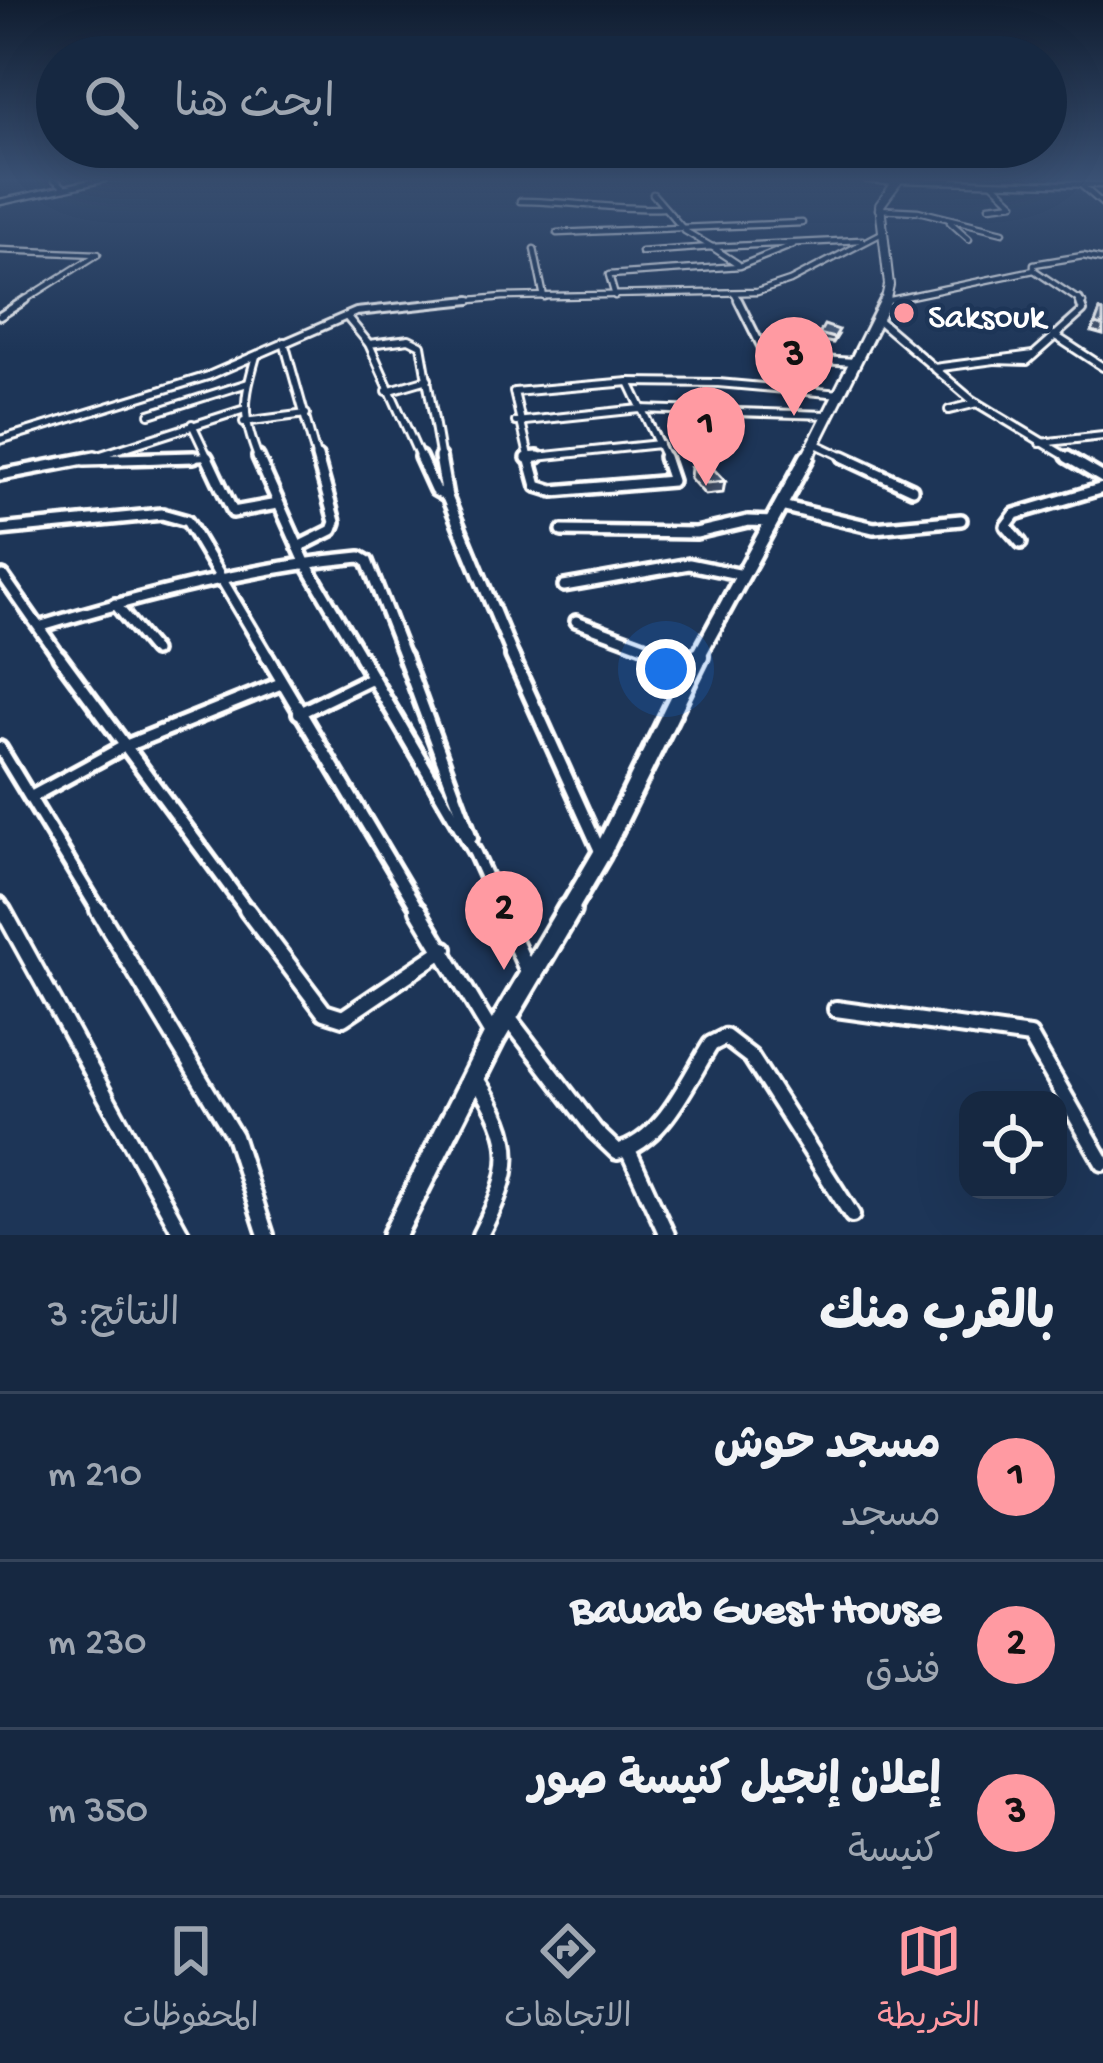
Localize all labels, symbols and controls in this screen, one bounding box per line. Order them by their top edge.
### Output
search box [36,36,1067,168]
icon: search [78,69,144,135]
text: ابحث هنا [174,80,335,133]
place label: Saksouk [928,298,1049,341]
marker: Saksouk [891,300,917,326]
pin: 3 [755,317,833,416]
pin: 1 [667,387,745,486]
your location [636,639,696,699]
pin: 2 [465,871,543,970]
map controls [959,1091,1067,1199]
button: locate [959,1091,1067,1199]
text: بالقرب منك [819,1288,1055,1348]
text: النتائج: 3 [48,1294,180,1340]
text: مسجد حوش [714,1422,941,1475]
text: 210 m [48,1454,142,1500]
text: 1 [1008,1454,1024,1500]
text: مسجد [841,1495,941,1541]
text: Bawab Guest House [570,1586,941,1639]
text: 230 m [48,1622,146,1668]
text: 2 [1006,1622,1026,1668]
text: فندق [865,1652,941,1698]
text: إعلان إنجيل كنيسة صور [529,1758,941,1811]
text: 350 m [48,1790,148,1836]
text: 3 [1006,1790,1026,1836]
text: كنيسة [848,1831,941,1877]
tab: المحفوظات [123,1918,259,2044]
tab: الاتجاهات [504,1918,632,2044]
tab: الخريطة [877,1918,980,2044]

